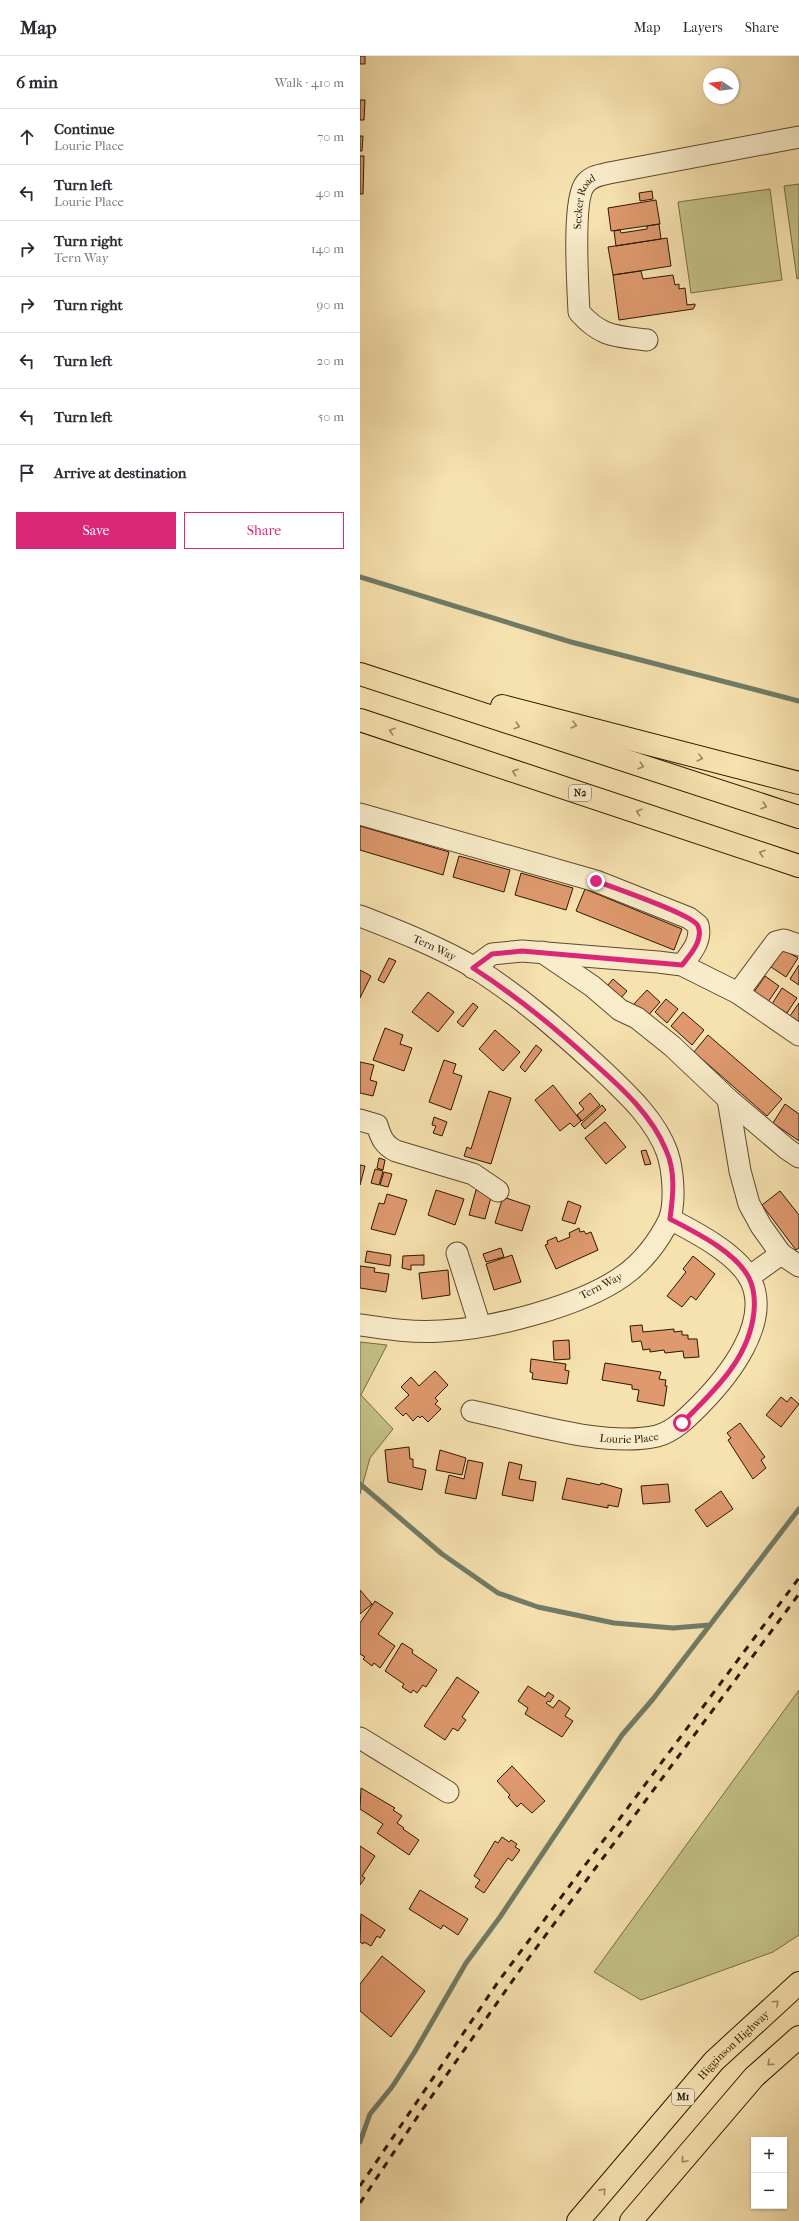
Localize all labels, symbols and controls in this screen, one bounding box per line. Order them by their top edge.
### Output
text: Map [20,17,56,39]
text: Map [634,19,661,36]
text: Layers [683,19,723,36]
text: Share [745,19,779,36]
north arrow [703,68,739,104]
text: 6 min [16,72,58,92]
text: Walk · 410 m [275,75,344,90]
text: Continue [54,120,114,138]
icon: ahead [16,126,38,148]
text: 70 m [317,129,344,144]
text: Lourie Place [54,138,124,153]
street label: Secker Road [570,171,598,230]
text: Turn left [54,176,112,194]
icon: left [16,182,38,204]
text: 40 m [316,185,344,200]
text: Lourie Place [54,194,124,209]
text: Turn right [54,232,123,250]
icon: right [16,238,38,260]
text: 140 m [311,241,344,256]
text: Tern Way [54,250,109,265]
icon: right [16,294,38,316]
text: Turn right [54,296,123,314]
text: 90 m [316,297,344,312]
icon: left [16,350,38,372]
text: Turn left [54,352,112,370]
text: 20 m [317,353,344,368]
icon: left [16,406,38,428]
text: Turn left [54,408,112,426]
text: 50 m [318,409,344,424]
icon: arrive [16,462,38,484]
text: Arrive at destination [54,464,186,482]
button: Save [16,512,176,549]
button: Share [184,512,344,549]
one-way arrow [570,720,577,729]
one-way arrow [513,721,520,729]
one-way arrow [388,727,395,736]
one-way arrow [696,753,703,761]
one-way arrow [637,761,644,770]
one-way arrow [512,768,519,776]
road number: N2 [569,785,591,801]
one-way arrow [761,801,768,810]
one-way arrow [635,809,642,817]
one-way arrow [759,850,766,858]
route end [587,872,605,890]
street label: Tern Way [411,932,460,964]
street label: Tern Way [577,1269,626,1302]
route start [673,1414,691,1432]
street label: Lourie Place [599,1429,660,1446]
one-way arrow [771,2000,779,2008]
street label: Higginson Highway [695,2007,772,2082]
one-way arrow [767,2058,775,2065]
road number: M1 [672,2089,694,2105]
map controls [751,2137,787,2209]
button: + [751,2137,787,2173]
one-way arrow [681,2155,688,2162]
button: − [751,2173,787,2209]
one-way arrow [599,2189,606,2196]

